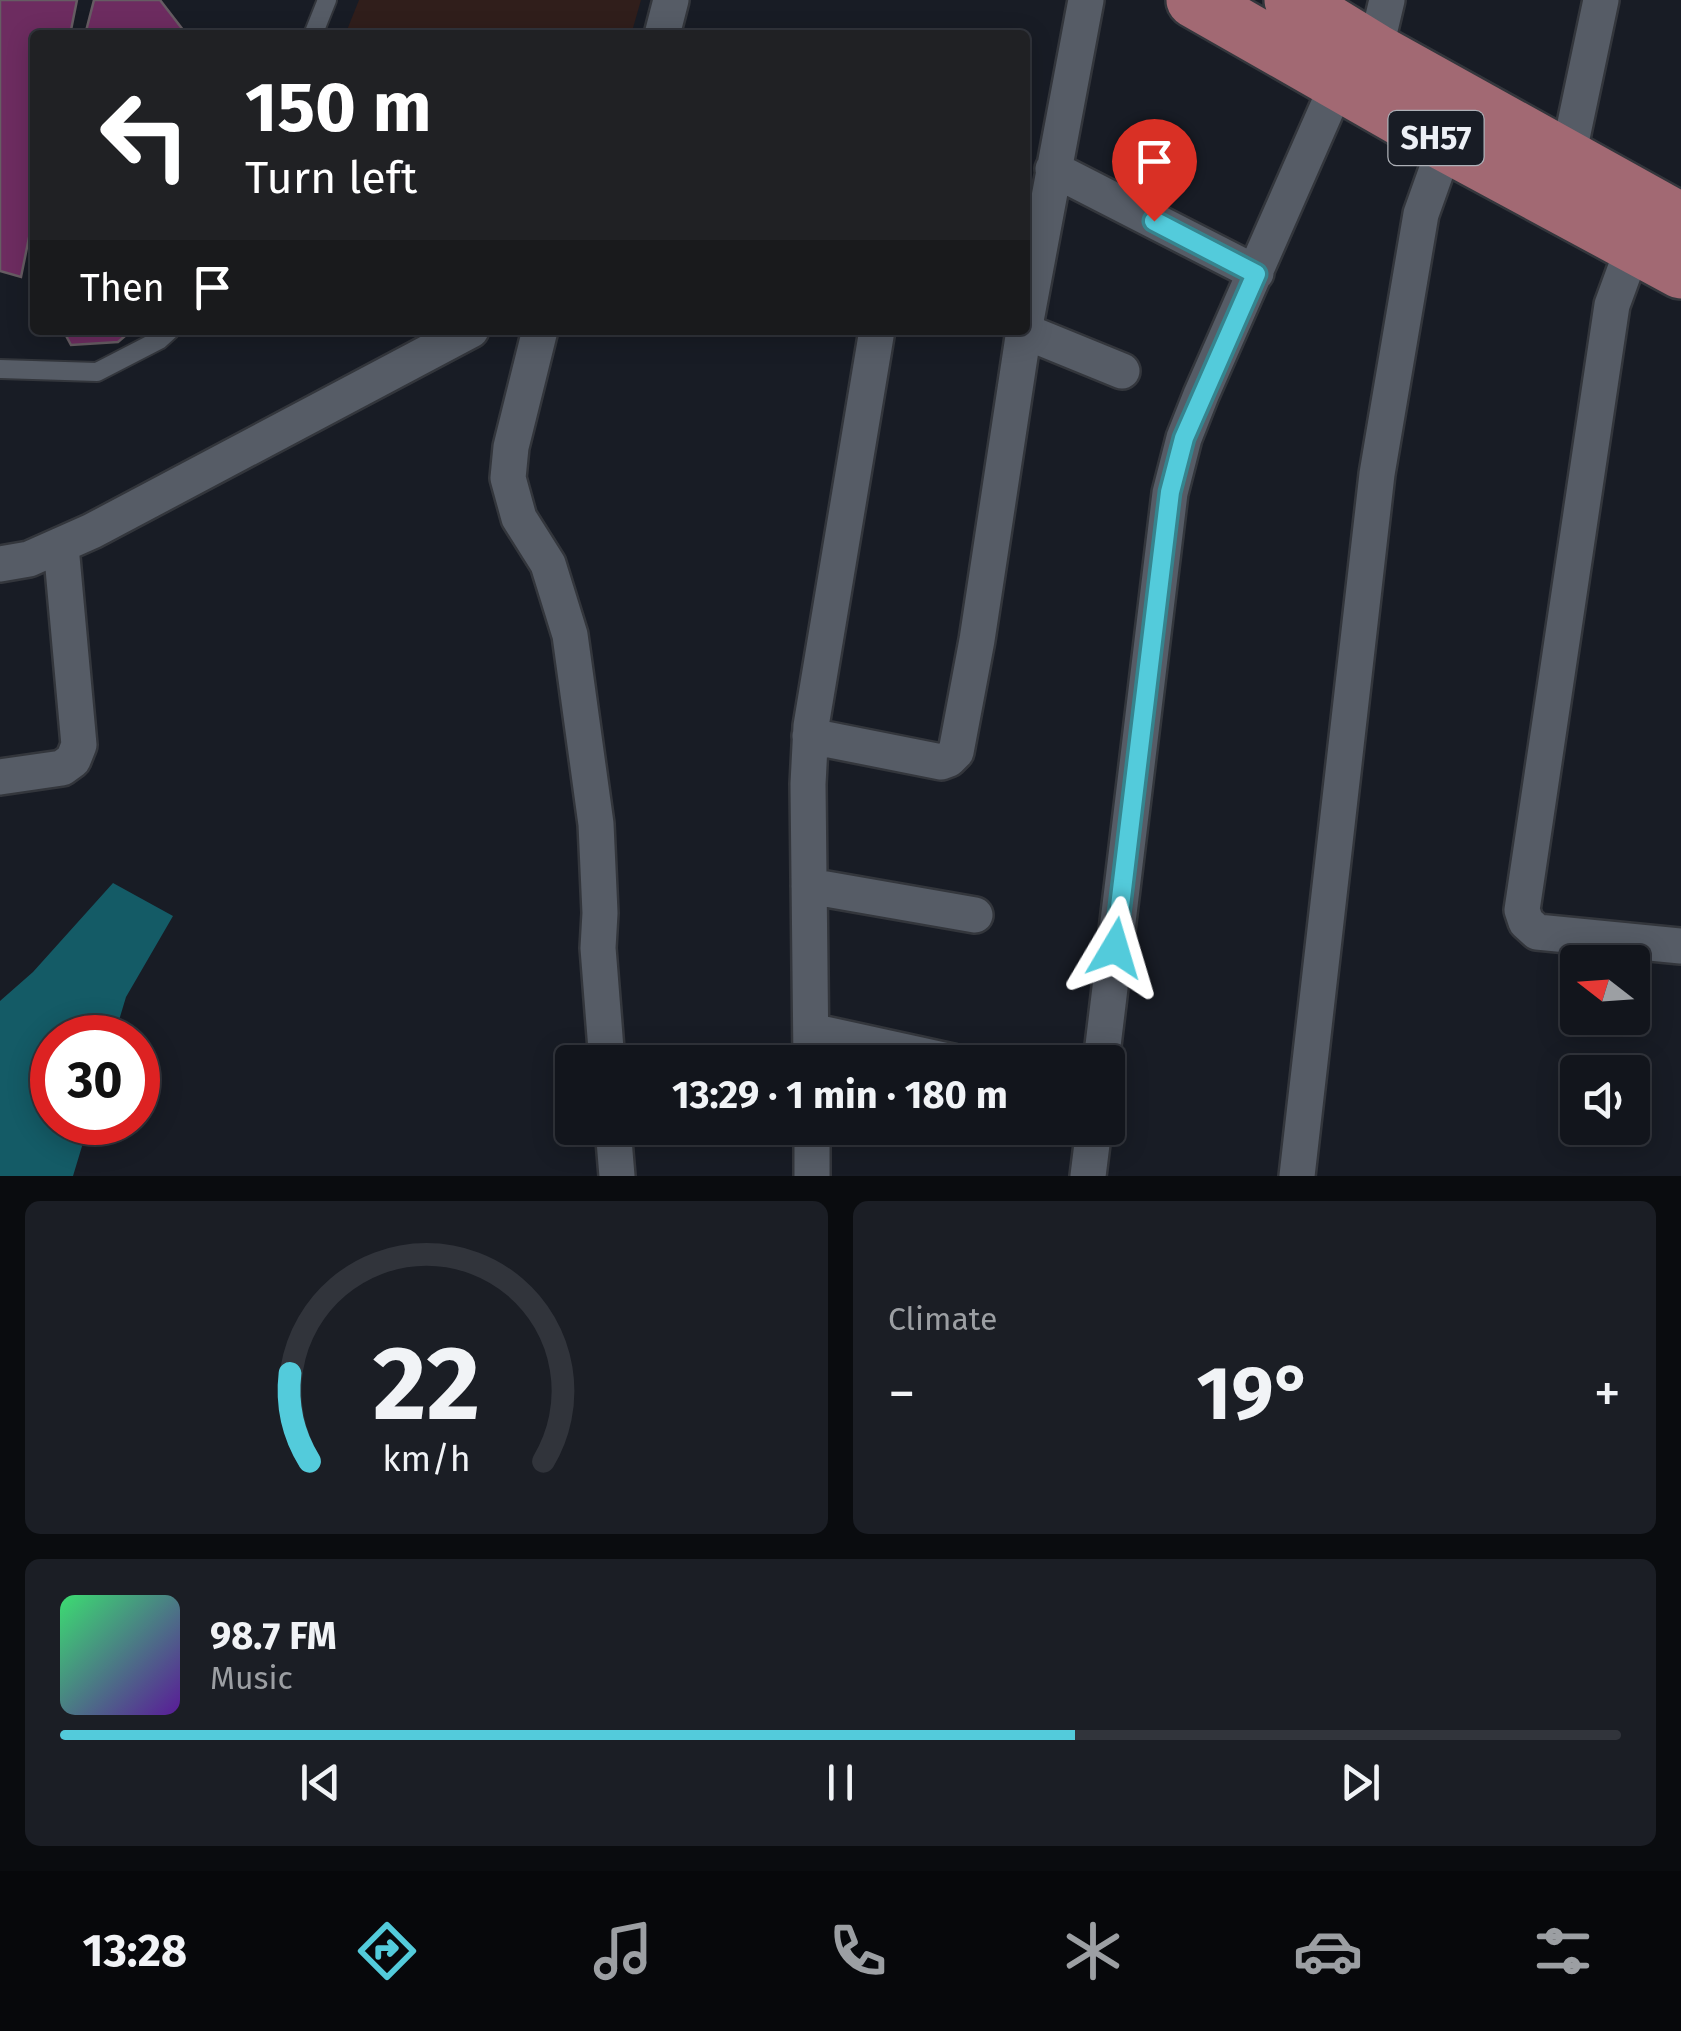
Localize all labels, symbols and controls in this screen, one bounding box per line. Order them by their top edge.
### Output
text: 150 m [245,66,432,150]
icon: left [80,70,210,200]
road number: SH57 [1388,111,1484,165]
pin [1112,119,1197,222]
icon: arrive [1127,134,1182,189]
text: Turn left [245,151,417,205]
icon: arrive [185,260,240,315]
text: Then [80,265,165,311]
position arrow [1063,896,1167,1000]
north arrow [1560,945,1650,1035]
map controls [1560,945,1650,1145]
speed limit sign: 30 [30,1015,160,1145]
button: sound [1560,1055,1650,1145]
text: 13:29 · 1 min · 180 m [672,1072,1008,1118]
text: Climate [888,1300,997,1338]
text: 22 [373,1322,480,1447]
text: 19° [1197,1349,1312,1439]
text: − [888,1361,916,1427]
text: + [1594,1361,1621,1427]
text: km/h [382,1438,471,1480]
text: 98.7 FM [210,1613,337,1659]
text: Music [210,1659,293,1697]
icon: previous [293,1755,348,1810]
icon: pause [813,1755,868,1810]
icon: next [1333,1755,1388,1810]
icon: directions [352,1916,422,1986]
icon: music [588,1916,658,1986]
icon: phone [823,1916,893,1986]
icon: climate [1058,1916,1128,1986]
icon: car [1293,1916,1363,1986]
icon: filters [1528,1916,1598,1986]
text: 13:28 [83,1924,187,1978]

